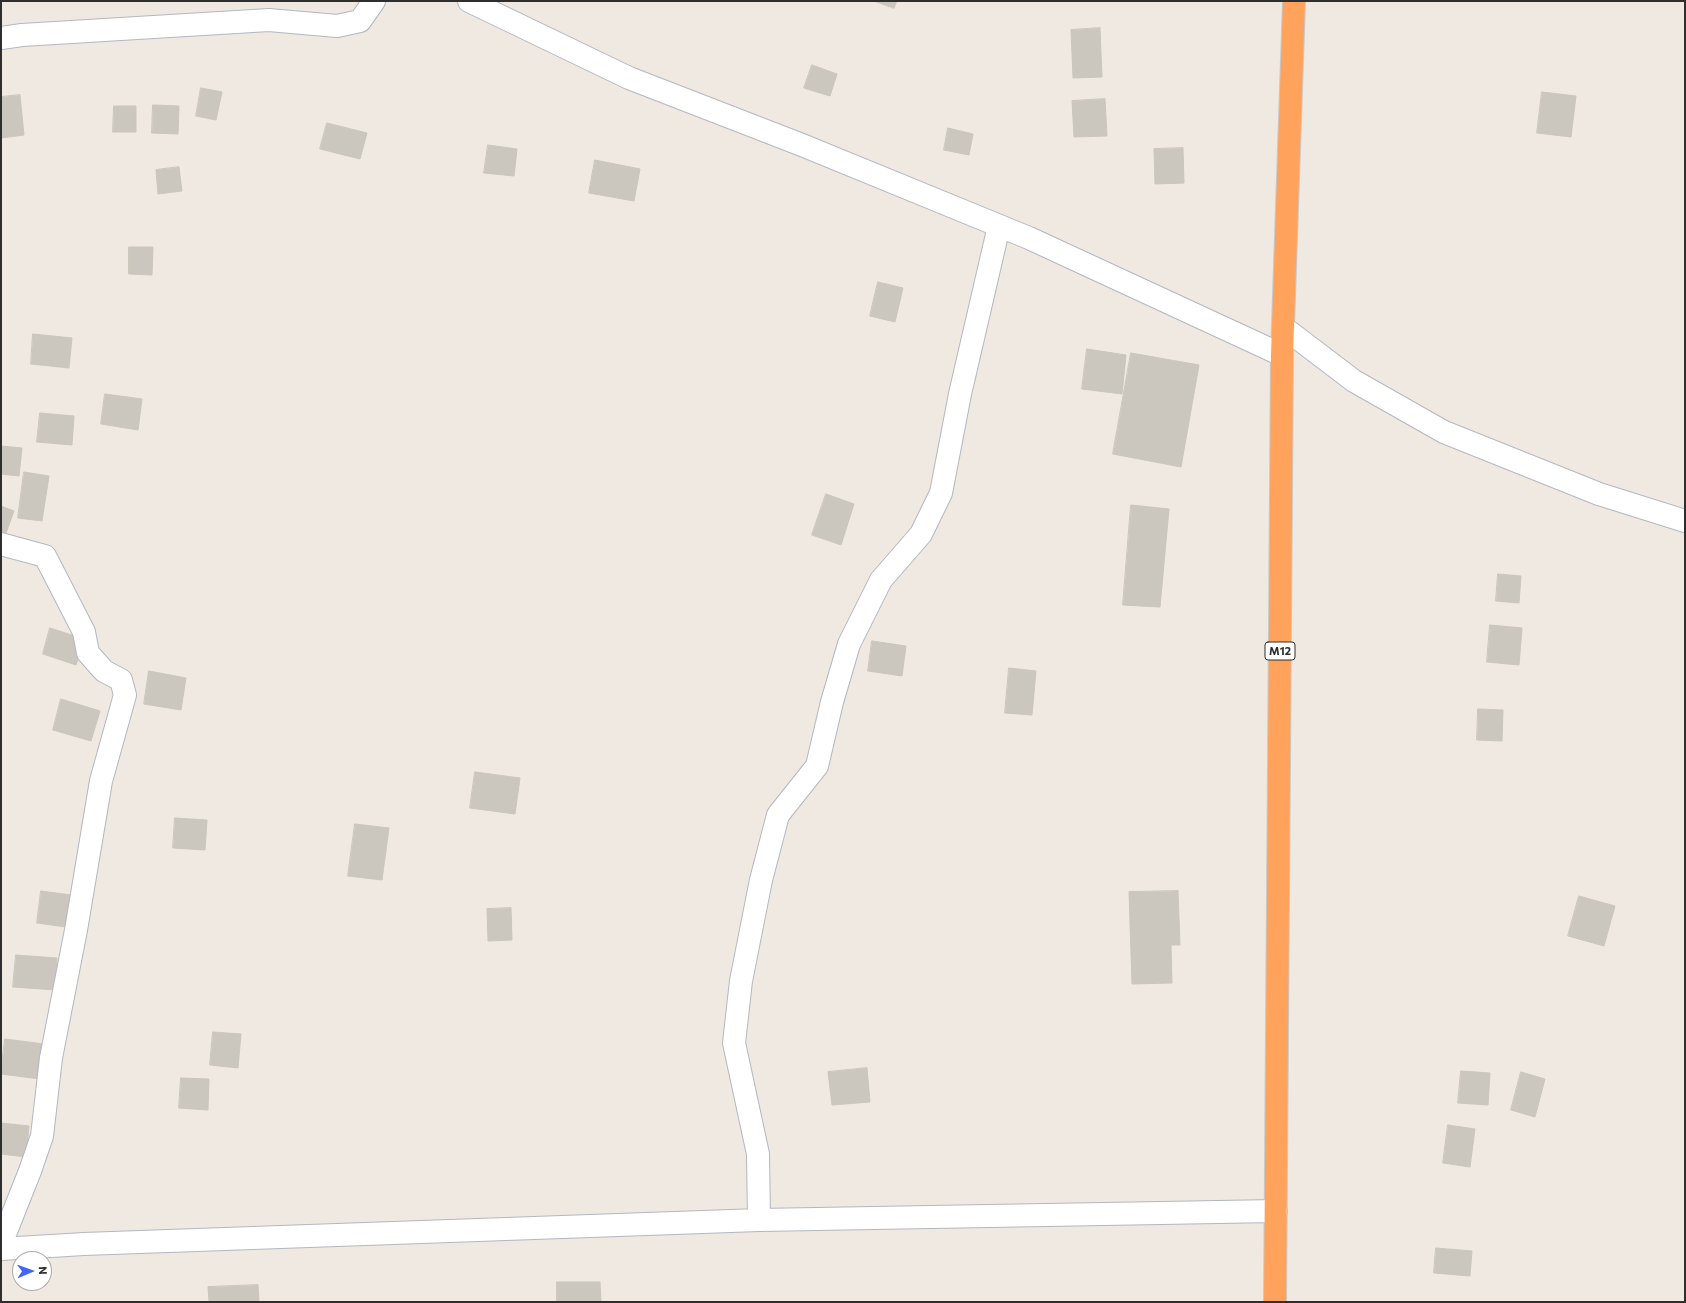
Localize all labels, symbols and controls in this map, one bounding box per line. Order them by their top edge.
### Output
road number: M12 [1265,642,1295,660]
north arrow [12,1251,52,1291]
text: N [37,1266,50,1275]

